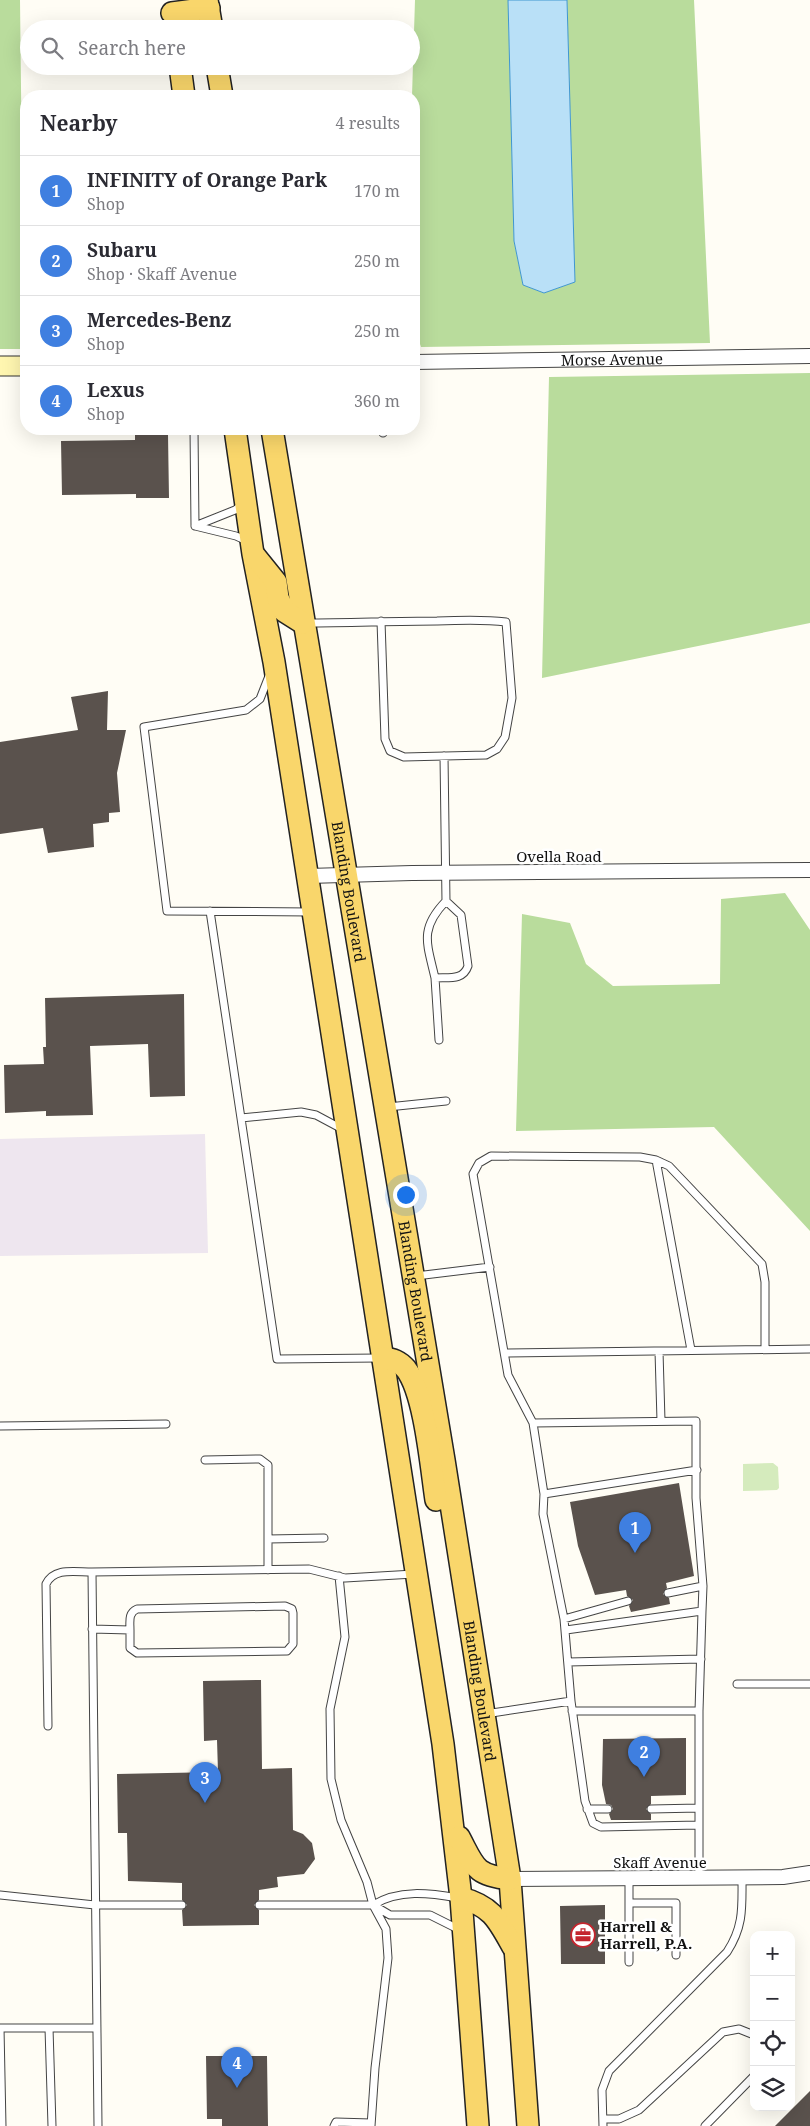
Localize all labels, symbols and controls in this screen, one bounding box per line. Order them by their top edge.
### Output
search box [20,20,420,75]
icon: search [38,34,66,62]
text: Search here [78,35,186,61]
text: Nearby [40,109,118,137]
text: 4 results [336,112,400,134]
text: INFINITY of Orange Park [87,167,327,193]
text: 1 [51,180,61,202]
text: 170 m [354,180,400,202]
text: Shop [87,193,125,215]
text: Subaru [87,237,157,263]
text: 2 [51,250,61,272]
text: 250 m [354,250,400,272]
text: Shop · Skaff Avenue [87,263,237,285]
text: Mercedes-Benz [87,307,231,333]
text: 3 [51,320,61,342]
text: 250 m [354,320,400,342]
text: Shop [87,333,125,355]
street label: Morse Avenue [561,348,663,370]
text: Lexus [87,377,144,403]
text: 4 [51,390,61,412]
text: 360 m [354,390,400,412]
text: Shop [87,403,125,425]
street label: Blanding Boulevard [328,820,371,964]
street label: Ovella Road [516,846,602,866]
your location [393,1182,419,1208]
street label: Blanding Boulevard [394,1219,437,1363]
pin: 1 [619,1512,651,1553]
street label: Blanding Boulevard [459,1619,501,1763]
pin: 2 [628,1736,660,1777]
pin: 3 [189,1762,221,1803]
street label: Skaff Avenue [613,1852,707,1872]
place label: Harrell & Harrell, P.A. [600,1916,692,1953]
office icon: Harrell & Harrell, P.A. [570,1922,596,1948]
map controls [750,1931,795,2111]
button: + [750,1931,795,1976]
button: − [750,1976,795,2021]
button: locate [750,2021,795,2066]
pin: 4 [221,2047,253,2088]
button: layers [750,2066,795,2111]

